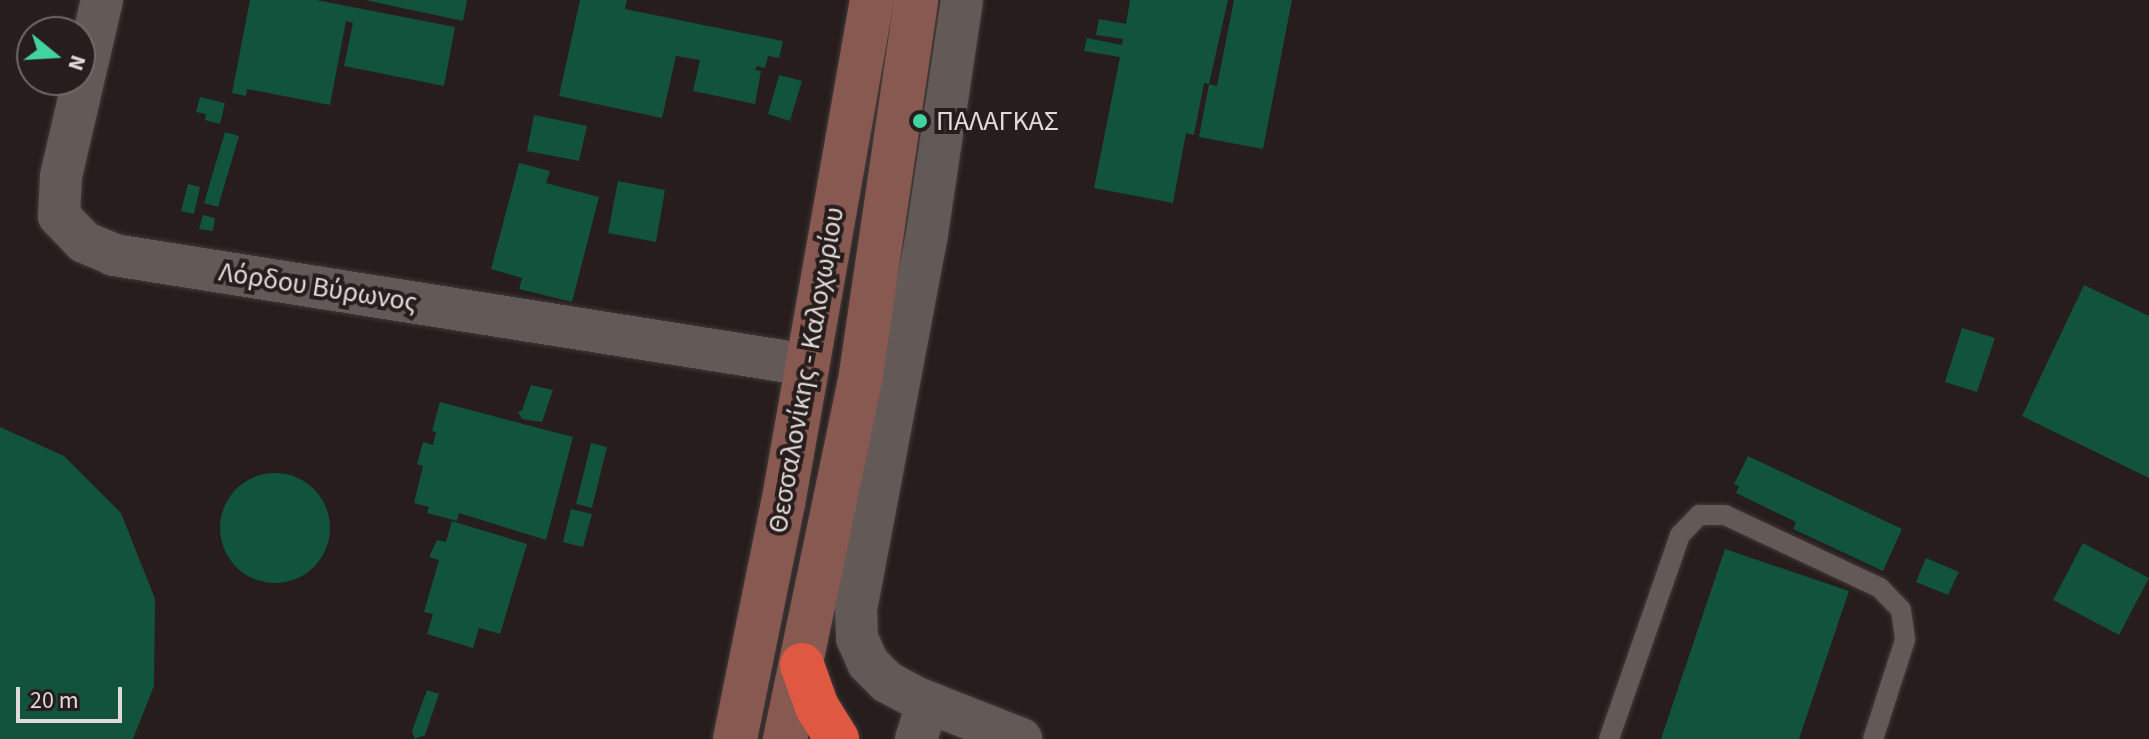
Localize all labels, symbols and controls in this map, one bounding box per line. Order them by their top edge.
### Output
north arrow [16,16,96,96]
text: N [59,51,94,75]
place label: ΠΑΛΑΓΚΑΣ [936,104,1059,138]
marker: ΠΑΛΑΓΚΑΣ [911,112,929,130]
street label: Θεσσαλονίκης - Καλοχωρίου [761,204,851,536]
street label: Λόρδου Βύρωνος [217,255,419,319]
scale bar [20,671,126,721]
text: 20 m [30,683,79,718]

